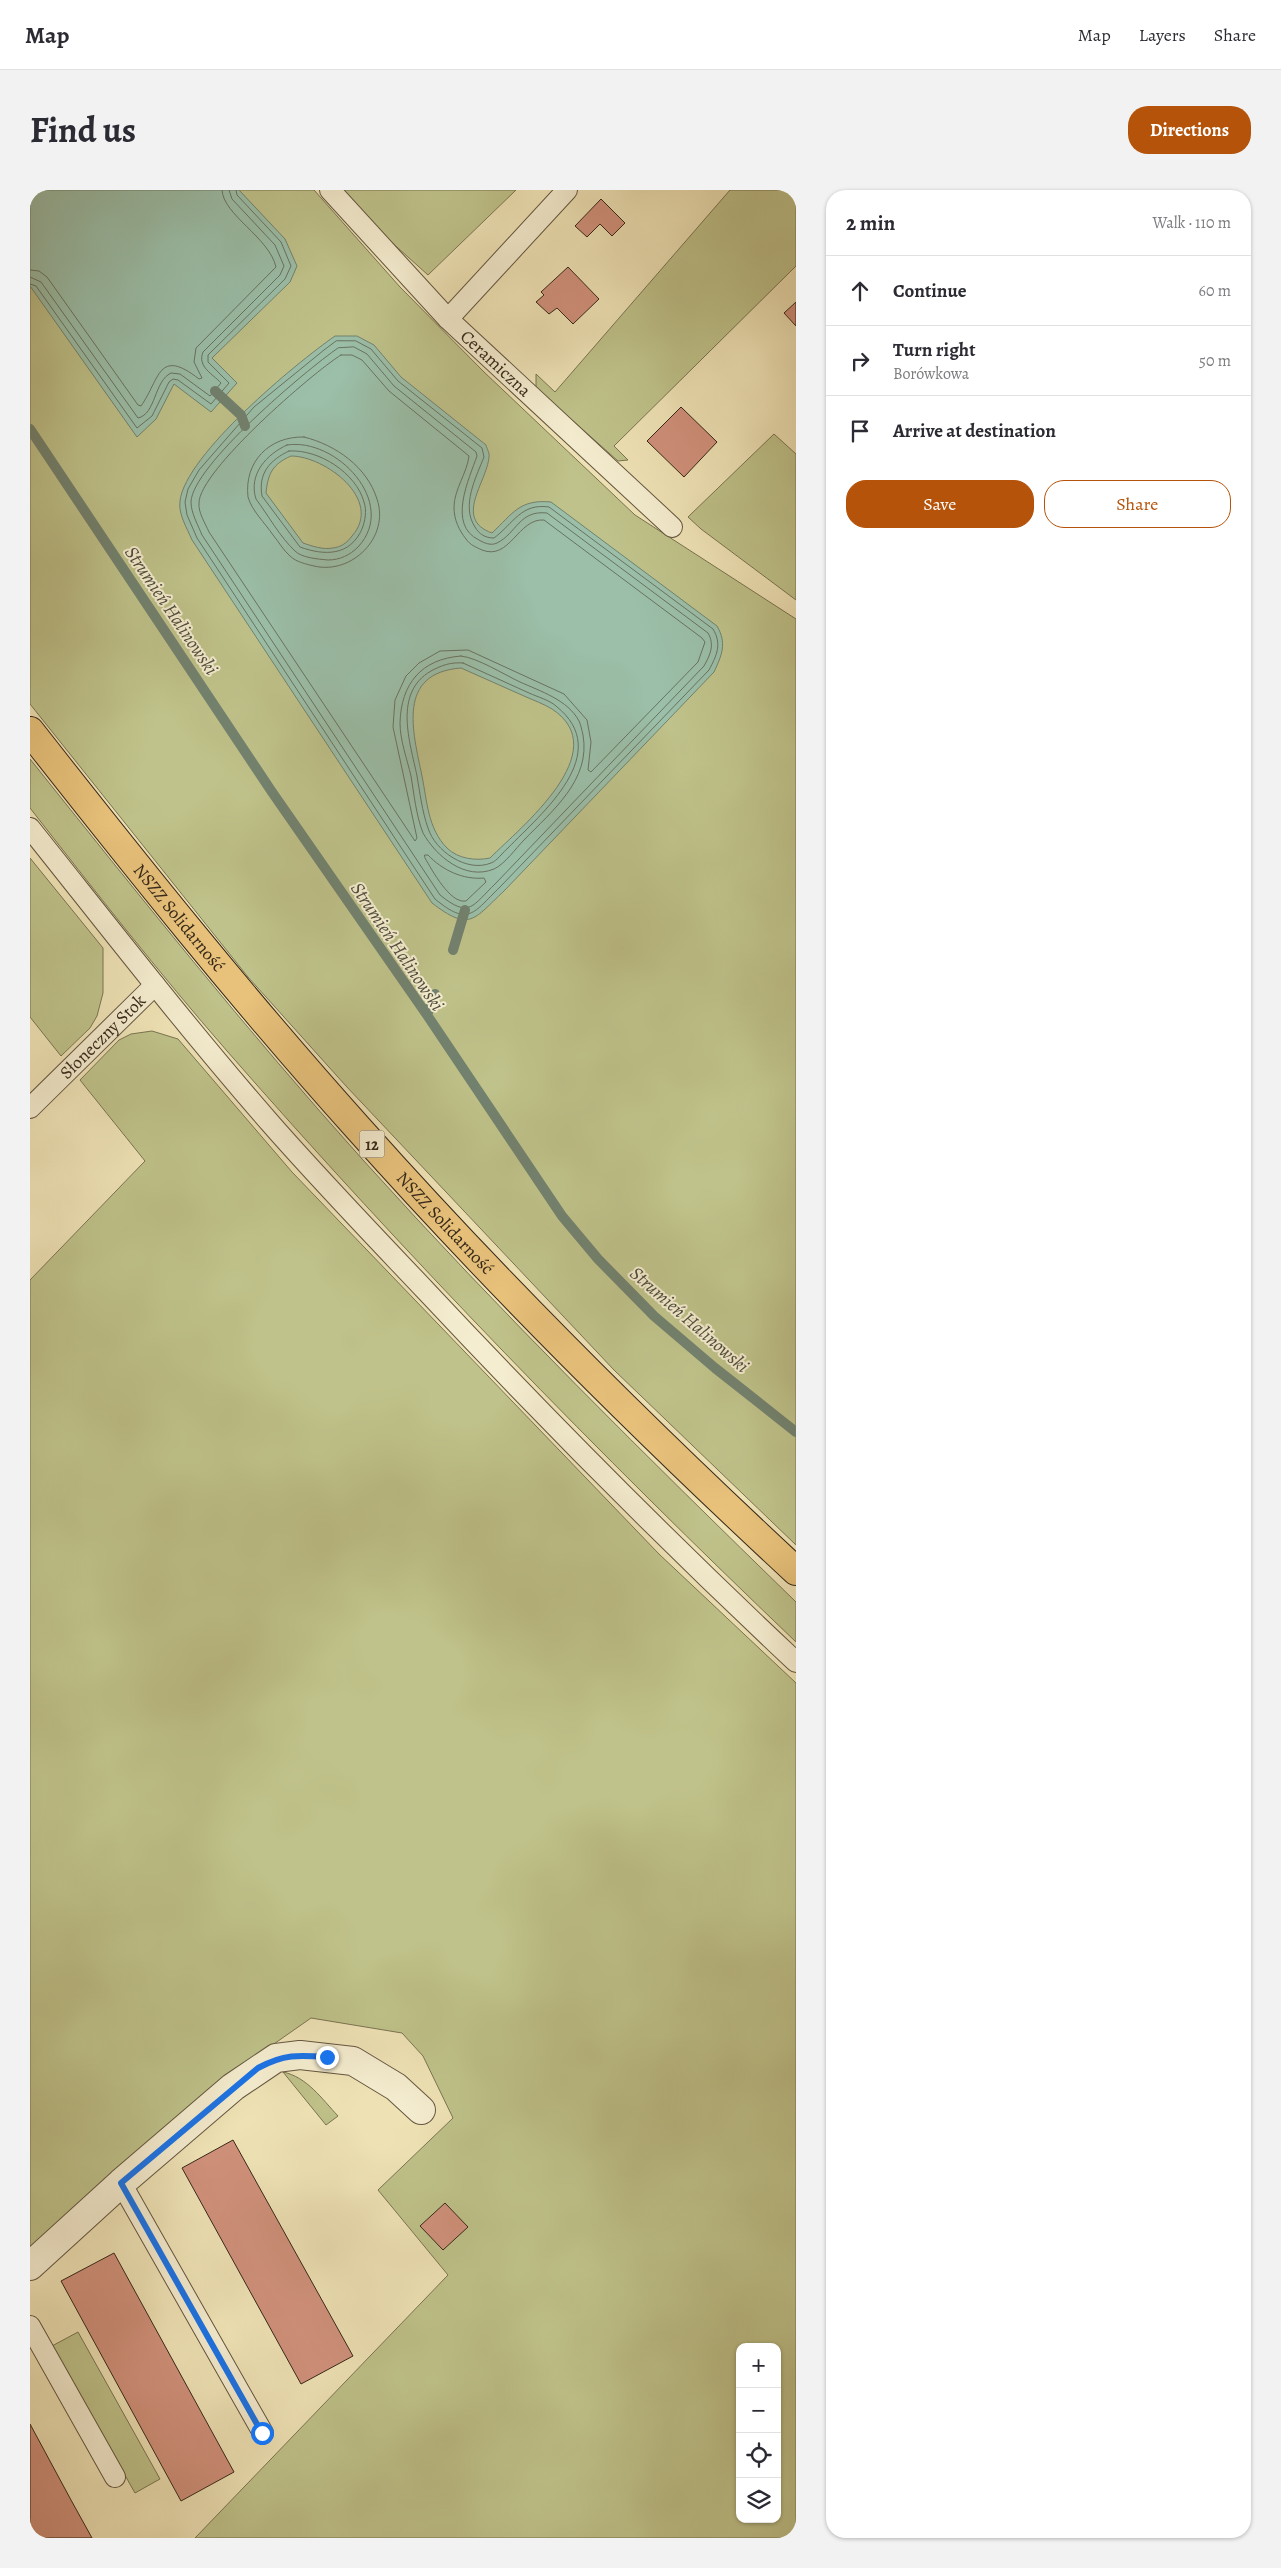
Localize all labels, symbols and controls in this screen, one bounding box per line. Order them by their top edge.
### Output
text: Map [25,19,69,51]
text: Map [1078,23,1111,47]
text: Layers [1139,23,1186,47]
text: Share [1214,23,1256,47]
text: Find us [30,106,136,154]
button: Directions [1128,106,1251,154]
text: 2 min [846,209,895,237]
text: Walk · 110 m [1153,212,1231,234]
icon: ahead [846,277,874,305]
text: Continue [893,278,967,304]
text: 60 m [1199,280,1231,302]
street label: Ceramiczna [455,324,537,403]
text: Turn right [893,337,975,363]
icon: right [846,347,874,375]
text: 50 m [1199,350,1231,372]
text: Borówkowa [893,363,969,385]
icon: arrive [846,417,874,445]
text: Arrive at destination [893,418,1056,444]
button: Save [846,480,1034,528]
button: Share [1044,480,1231,528]
water label: Strumień Halinowski [118,541,224,680]
street label: NSZZ Solidarność [128,859,230,977]
water label: Strumień Halinowski [344,877,450,1016]
street label: Słoneczny Stok [54,989,151,1084]
road number: 12 [360,1131,384,1158]
street label: NSZZ Solidarność [391,1166,499,1280]
water label: Strumień Halinowski [624,1261,755,1379]
route end [316,2046,339,2069]
map controls [736,2343,781,2523]
button: + [736,2343,781,2388]
button: − [736,2388,781,2433]
route start [251,2422,274,2445]
button: locate [736,2433,781,2478]
button: layers [736,2478,781,2523]

